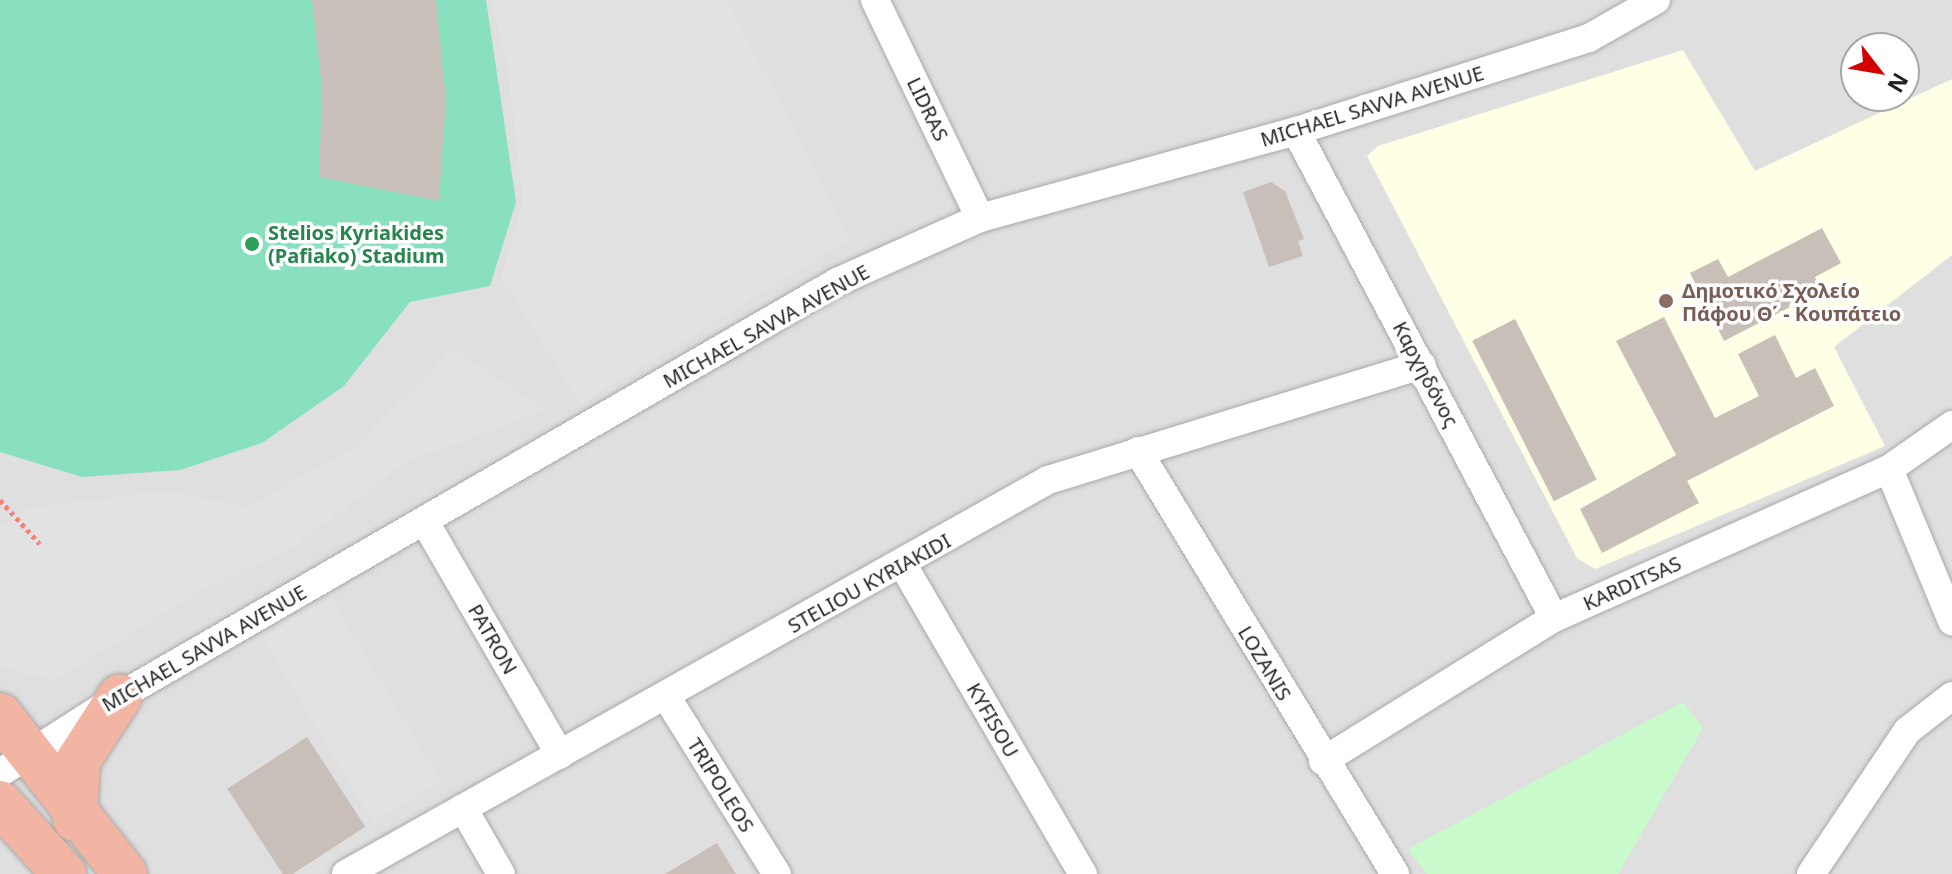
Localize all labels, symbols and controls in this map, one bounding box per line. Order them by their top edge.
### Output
north arrow [1840,32,1920,112]
street label: MICHAEL SAVVA AVENUE [1257,61,1487,151]
text: N [1881,68,1916,99]
street label: LIDRAS [902,73,954,145]
place label: Stelios Kyriakides (Pafiako) Stadium [268,220,445,267]
marker: Stelios Kyriakides (Pafiako) Stadium [243,235,261,253]
street label: MICHAEL SAVVA AVENUE [659,259,873,393]
place label: Δημοτικό Σχολείο Πάφου Θ΄ - Κουπάτειο [1682,278,1901,325]
marker: Δημοτικό Σχολείο Πάφου Θ΄ - Κουπάτειο [1657,292,1675,310]
street label: Καρχηδόνος [1388,317,1464,431]
street label: STELIOU KYRIAKIDI [784,528,954,638]
street label: KARDITSAS [1579,551,1685,615]
street label: MICHAEL SAVVA AVENUE [97,580,311,716]
street label: PATRON [463,600,523,678]
street label: LOZANIS [1233,621,1297,705]
street label: KYFISOU [962,678,1024,762]
street label: TRIPOLEOS [683,734,759,836]

